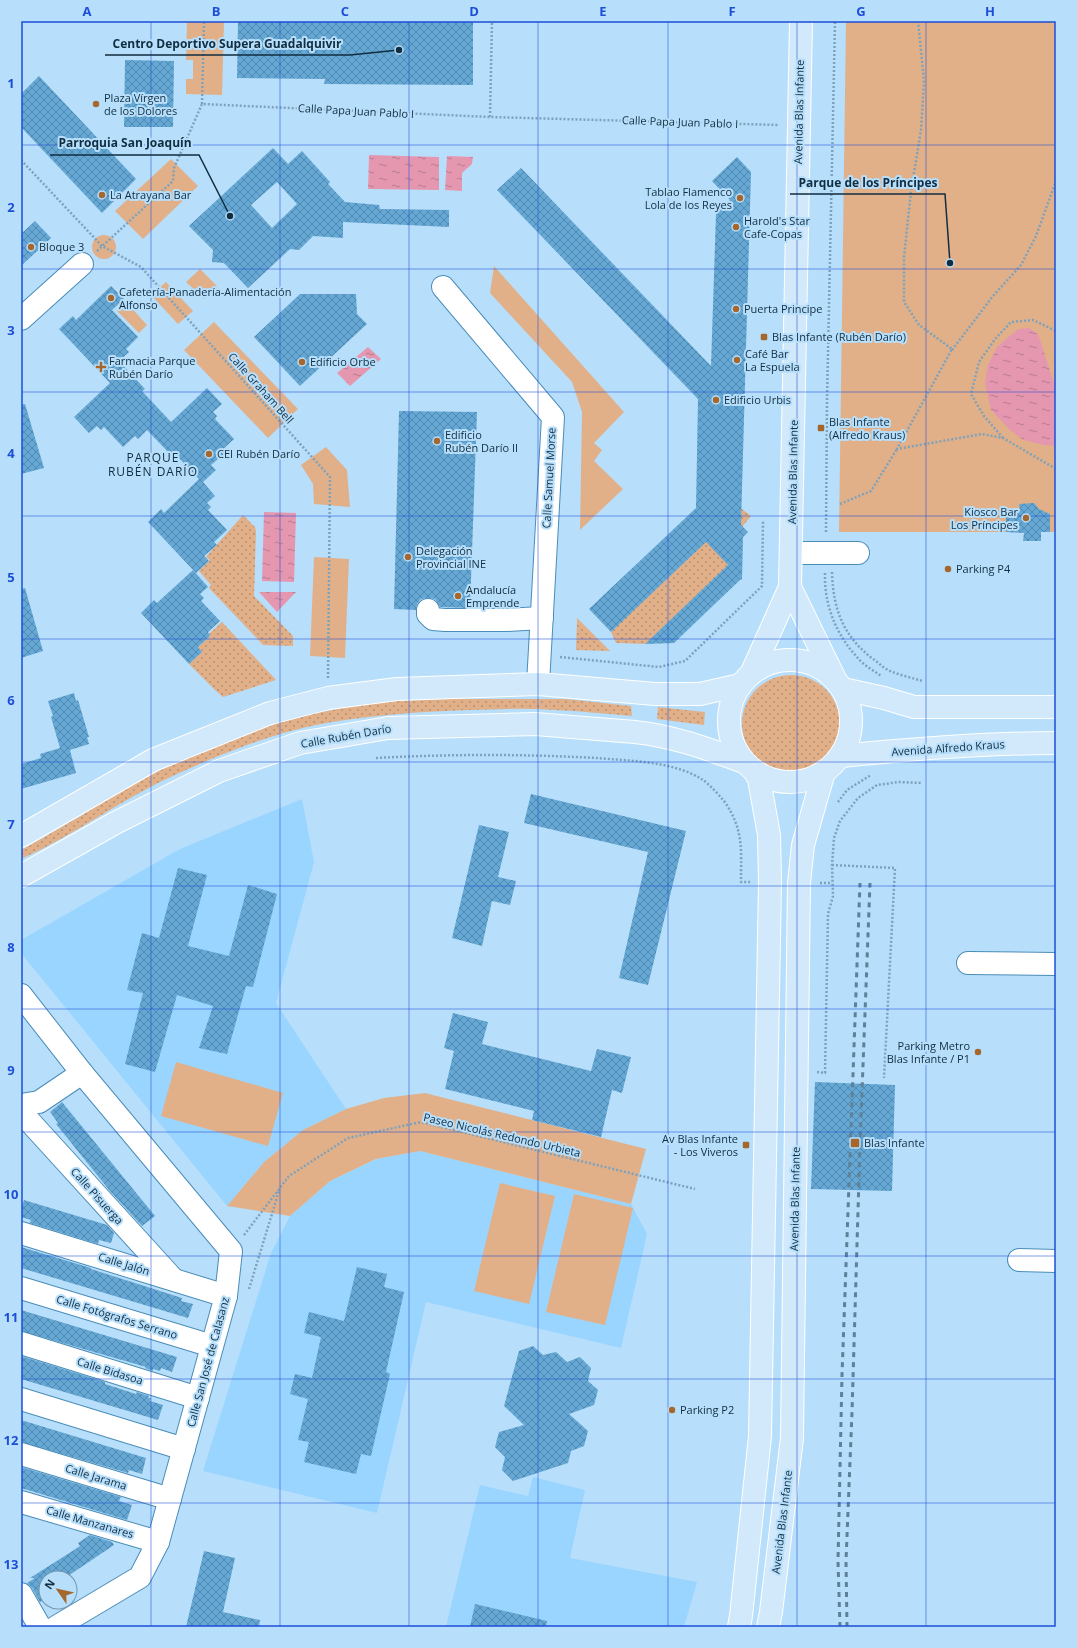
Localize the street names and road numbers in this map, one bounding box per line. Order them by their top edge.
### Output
street label: Avenida Blas Infante [790,60,807,164]
street label: Calle Papa Juan Pablo I [298,100,414,121]
street label: Calle Papa Juan Pablo I [622,112,738,131]
street label: Calle Graham Bell [225,349,297,426]
street label: Avenida Blas Infante [784,420,801,524]
street label: Calle Samuel Morse [538,427,559,529]
street label: Calle Rubén Darío [299,720,393,751]
street label: Avenida Alfredo Kraus [891,736,1005,759]
street label: Paseo Nicolás Redondo Urbieta [422,1109,582,1160]
street label: Avenida Blas Infante [786,1147,803,1251]
street label: Calle Pisuerga [68,1164,127,1227]
street label: Calle Jalón [97,1249,152,1278]
street label: Calle Fotógrafos Serrano [55,1291,180,1342]
street label: Calle San José de Calasanz [183,1295,232,1429]
street label: Calle Bidasoa [75,1353,145,1388]
street label: Calle Jarama [64,1460,129,1493]
street label: Avenida Blas Infante [768,1469,795,1575]
street label: Calle Manzanares [45,1502,136,1541]

